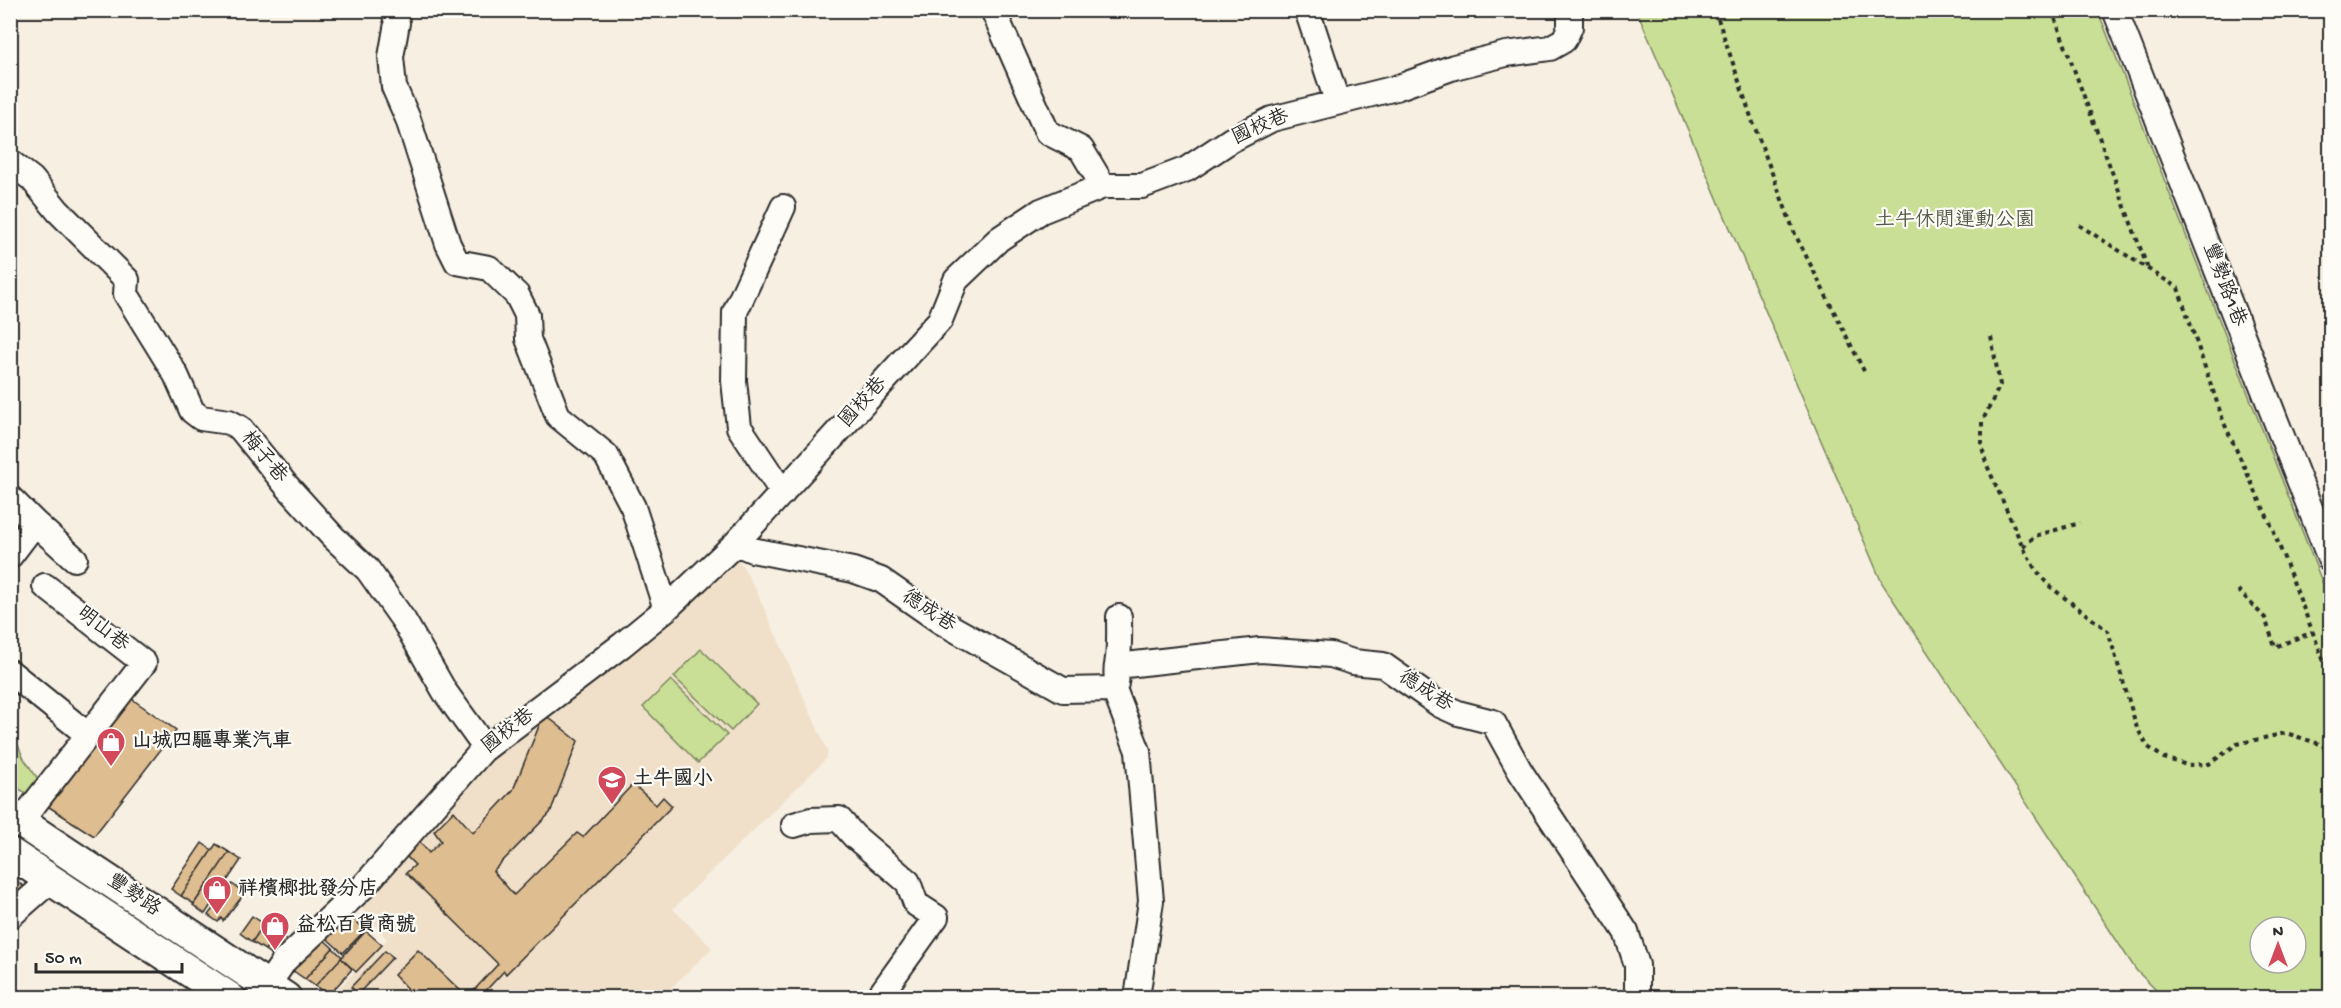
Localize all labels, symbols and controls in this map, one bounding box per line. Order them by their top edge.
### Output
street label: 國校巷 [1228,103,1294,151]
park label: 土牛休閒運動公園 [1875,208,2035,233]
street label: 豐勢路1巷 [2196,239,2252,331]
street label: 國校巷 [834,371,893,433]
street label: 梅子巷 [235,426,293,489]
street label: 德成巷 [897,584,961,639]
street label: 明山巷 [71,601,135,658]
street label: 德成巷 [1393,665,1458,718]
street label: 國校巷 [477,702,541,760]
shop icon: 山城四驅專業汽車 [95,726,127,768]
place label: 山城四驅專業汽車 [132,729,292,754]
school or university icon: 土牛國小 [596,764,628,806]
place label: 土牛國小 [633,767,713,792]
street label: 豐勢路 [102,868,166,923]
shop icon: 祥檳榔批發分店 [201,874,233,916]
place label: 祥檳榔批發分店 [238,877,378,902]
shop icon: 益松百貨商號 [259,910,291,952]
place label: 益松百貨商號 [296,913,416,938]
north arrow [2248,915,2308,975]
text: N [2273,924,2284,943]
scale bar [36,936,182,974]
text: 50 m [45,949,82,970]

